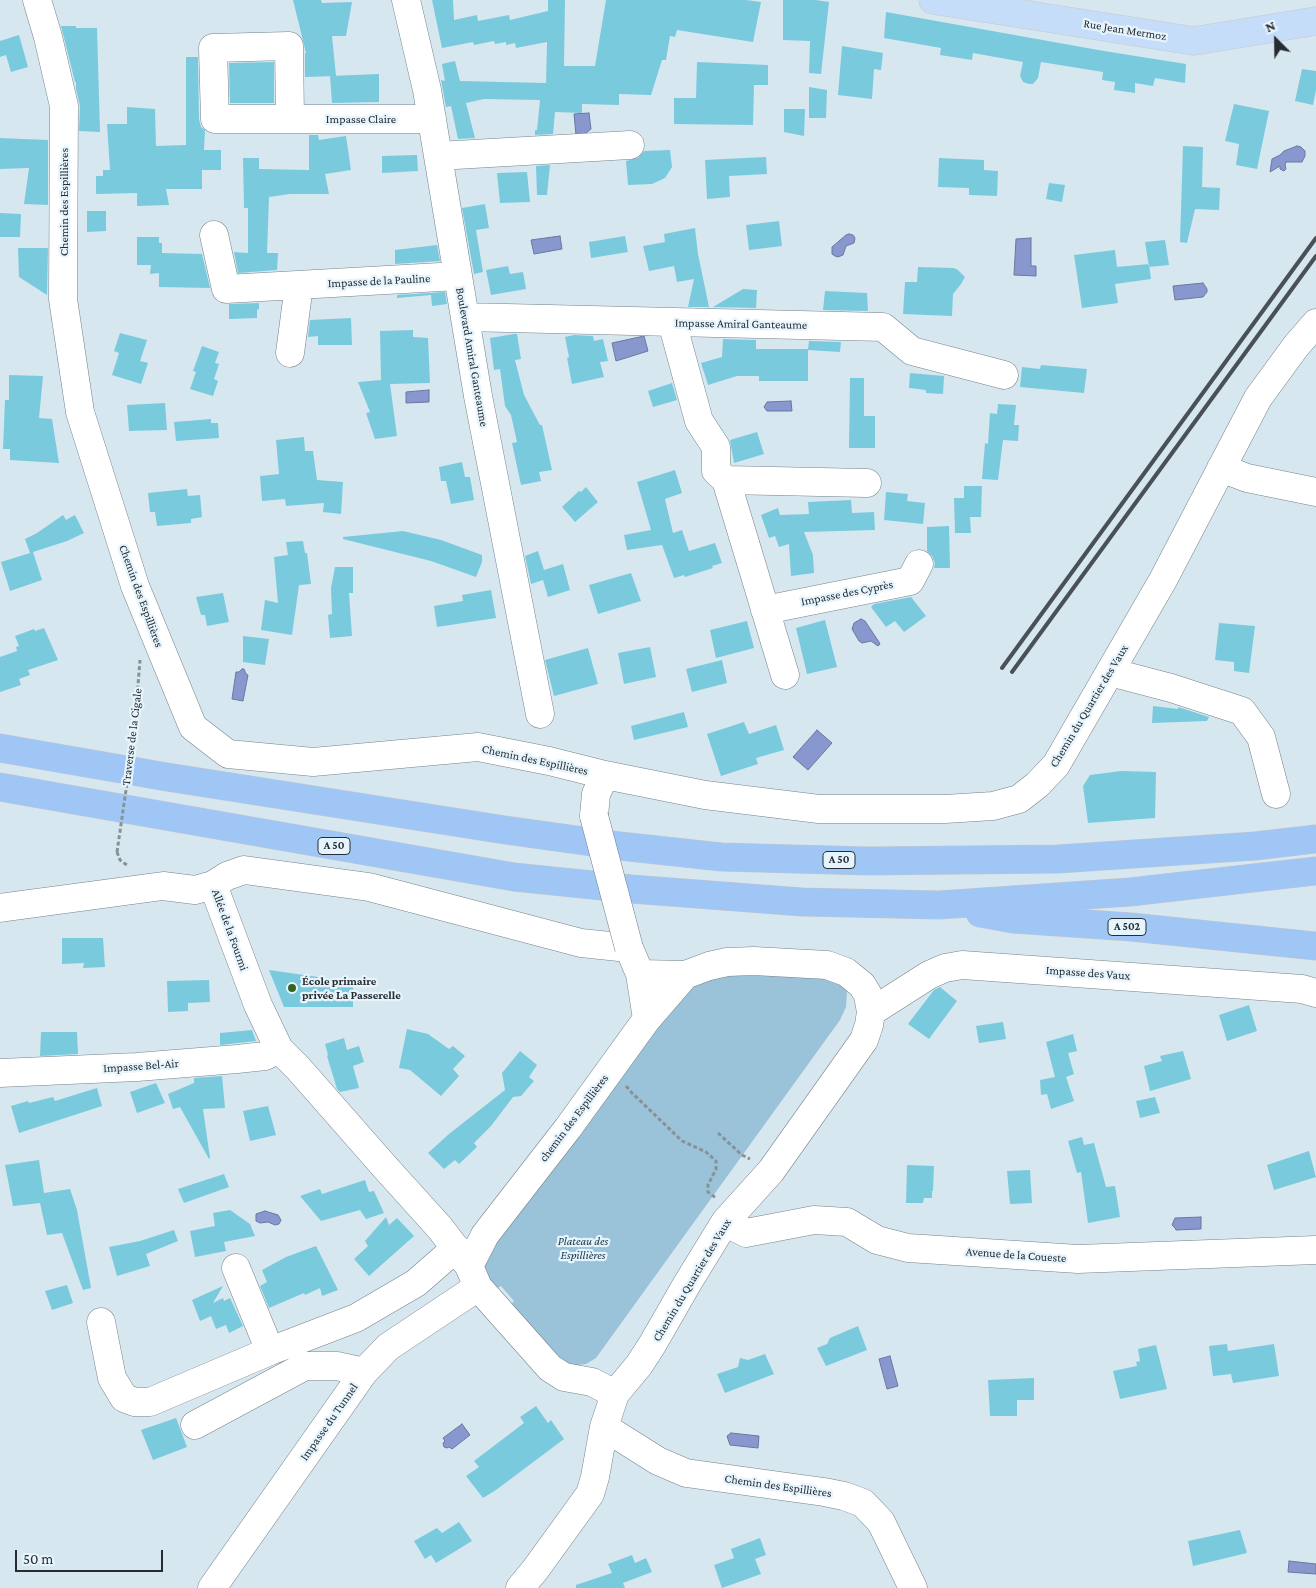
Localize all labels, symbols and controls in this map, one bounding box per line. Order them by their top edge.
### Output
north arrow [1251,15,1301,65]
street label: Rue Jean Mermoz [1083,16,1167,44]
text: N [1263,17,1278,35]
street label: Impasse Claire [326,112,396,126]
street label: Chemin des Espillières [57,148,71,256]
street label: Impasse de la Pauline [327,271,431,291]
street label: Boulevard Amiral Ganteaume [453,286,491,428]
street label: Impasse Amiral Ganteaume [675,316,807,332]
street label: Chemin des Espillières [116,543,166,649]
street label: Impasse des Cyprès [800,577,894,609]
street label: Chemin du Quartier des Vaux [1047,642,1131,770]
street label: Traverse de la Cigale [119,688,145,786]
street label: Chemin des Espillières [481,742,589,778]
road number: A 50 [318,838,350,854]
road number: A 50 [823,852,855,868]
street label: Allée de la Fourmi [209,887,251,973]
road number: A 502 [1108,919,1146,936]
street label: Impasse des Vaux [1045,963,1131,983]
place label: École primaire privée La Passerelle [302,974,401,1002]
marker: École primaire privée La Passerelle [286,982,298,994]
street label: Impasse Bel-Air [103,1056,179,1076]
street label: chemin des Espillières [536,1071,612,1165]
street label: Chemin du Quartier des Vaux [650,1216,734,1344]
park label: Plateau des Espillières [558,1234,608,1262]
street label: Avenue de la Coueste [965,1244,1067,1266]
street label: Impasse du Tunnel [297,1381,361,1463]
street label: Chemin des Espillières [723,1471,833,1501]
scale bar [18,1540,165,1572]
text: 50 m [23,1551,53,1567]

